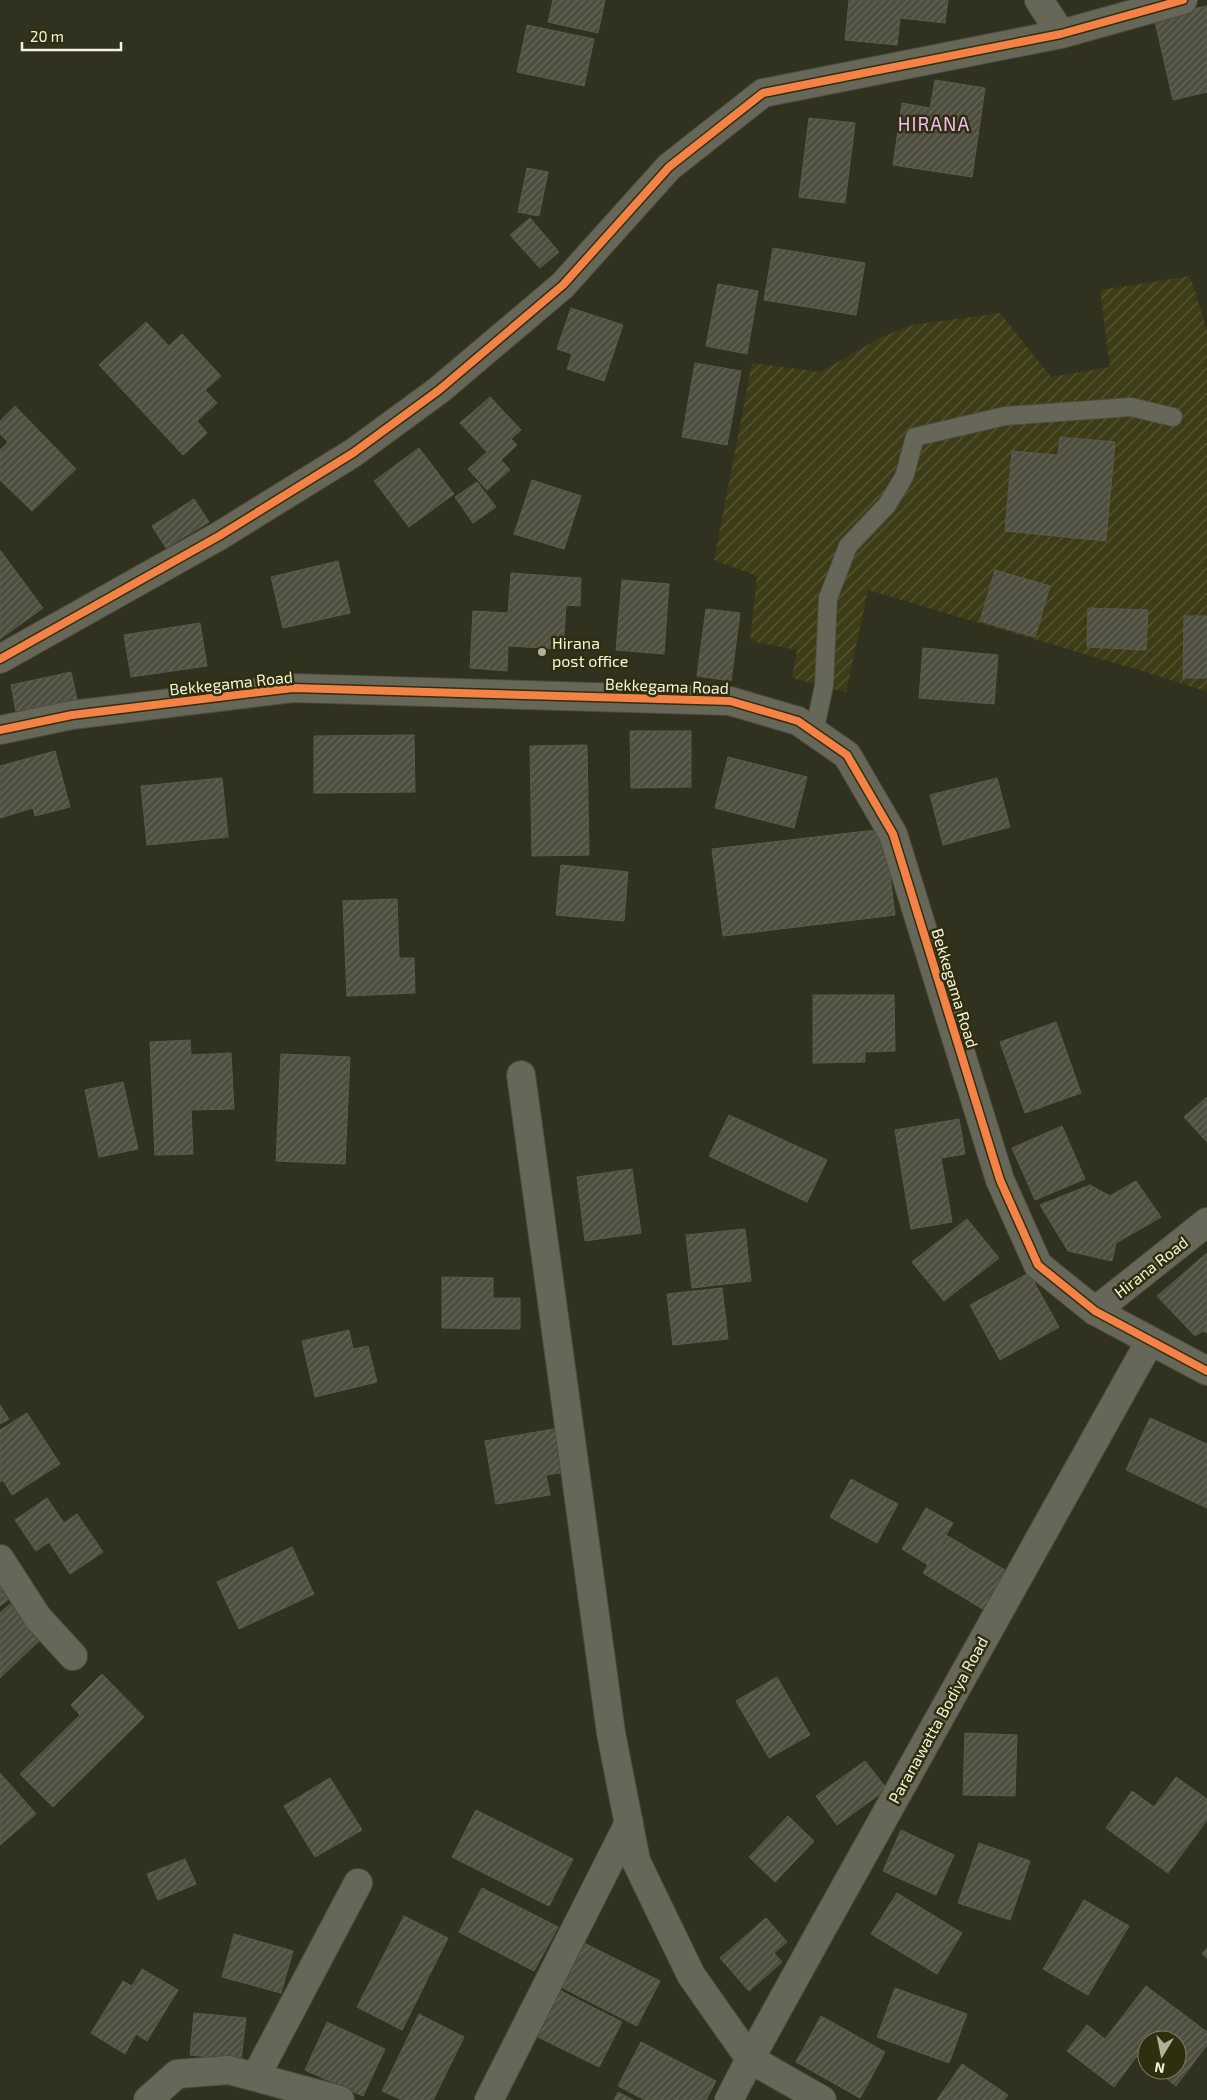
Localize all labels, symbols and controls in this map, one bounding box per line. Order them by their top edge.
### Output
scale bar [22,20,121,52]
text: 20 m [30,27,64,45]
district label: HIRANA [898,112,970,135]
place label: Hirana post office [552,633,628,670]
marker: Hirana post office [536,646,548,658]
street label: Bekkegama Road [168,667,294,698]
street label: Bekkegama Road [605,674,729,697]
street label: Bekkegama Road [928,926,983,1050]
street label: Hirana Road [1110,1232,1191,1301]
street label: Paranawatta Bodiya Road [884,1633,991,1806]
north arrow [1137,2030,1187,2080]
text: N [1153,2059,1166,2078]

